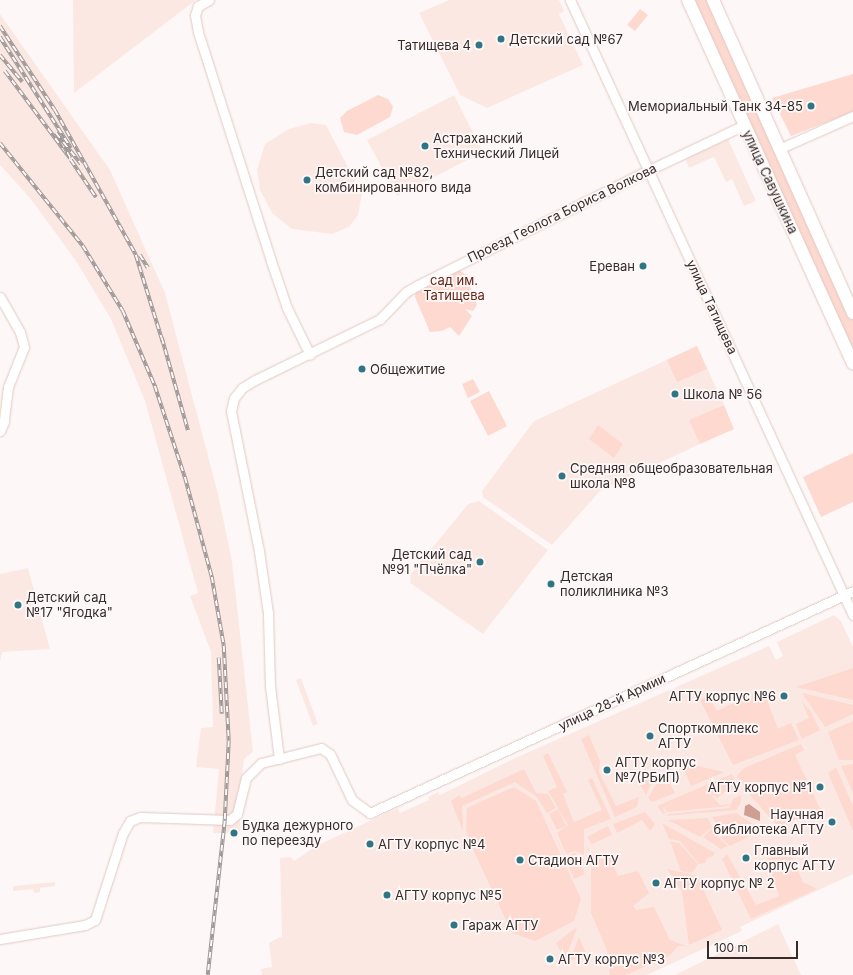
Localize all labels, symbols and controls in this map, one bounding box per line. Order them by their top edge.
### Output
place label: Детский сад №67 [509,31,623,47]
marker: Детский сад №67 [496,34,506,44]
place label: Татищева 4 [397,37,471,53]
marker: Татищева 4 [474,40,484,50]
place label: Мемориальный Танк 34-85 [628,98,803,114]
marker: Мемориальный Танк 34-85 [806,101,816,111]
street label: улица Савушкина [739,128,801,236]
place label: Астраханский Технический Лицей [433,131,559,162]
marker: Астраханский Технический Лицей [420,141,430,151]
street label: Проезд Геолога Бориса Волкова [465,160,659,266]
place label: Детский сад №82, комбинированного вида [315,165,471,196]
marker: Детский сад №82, комбинированного вида [302,175,312,185]
street label: улица Татищева [683,257,741,357]
place label: Ереван [589,258,635,274]
marker: Ереван [638,261,648,271]
park label: сад им. Татищева [423,273,485,304]
place label: Общежитие [370,361,445,377]
marker: Общежитие [357,364,367,374]
place label: Школа № 56 [683,386,762,402]
marker: Школа № 56 [670,389,680,399]
place label: Средняя общеобразовательная школа №8 [570,461,773,492]
marker: Средняя общеобразовательная школа №8 [557,471,567,481]
place label: Детский сад №91 "Пчёлка" [382,547,472,578]
marker: Детский сад №91 "Пчёлка" [475,557,485,567]
place label: Детская поликлиника №3 [560,569,668,600]
marker: Детская поликлиника №3 [545,578,557,590]
place label: Детский сад №17 "Ягодка" [26,590,113,621]
marker: Детский сад №17 "Ягодка" [13,600,23,610]
street label: улица 28-й Армии [556,670,668,734]
place label: АГТУ корпус №6 [669,688,776,704]
marker: АГТУ корпус №6 [779,691,789,701]
place label: Спорткомплекс АГТУ [658,721,759,752]
marker: Спорткомплекс АГТУ [645,731,655,741]
place label: АГТУ корпус №7(РБиП) [615,755,696,786]
marker: АГТУ корпус №7(РБиП) [602,765,612,775]
place label: АГТУ корпус №1 [708,779,812,795]
marker: АГТУ корпус №1 [815,782,825,792]
place label: Научная библиотека АГТУ [713,807,824,838]
marker: Научная библиотека АГТУ [827,817,837,827]
place label: Будка дежурного по переезду [242,818,353,849]
marker: Будка дежурного по переезду [229,828,239,838]
place label: АГТУ корпус №4 [378,836,485,852]
marker: АГТУ корпус №4 [365,839,375,849]
place label: Главный корпус АГТУ [754,843,835,874]
place label: Стадион АГТУ [528,852,619,868]
marker: Главный корпус АГТУ [741,853,751,863]
marker: Стадион АГТУ [515,855,525,865]
place label: АГТУ корпус № 2 [664,875,775,891]
marker: АГТУ корпус № 2 [651,878,661,888]
place label: АГТУ корпус №5 [395,887,502,903]
marker: АГТУ корпус №5 [382,890,392,900]
place label: Гараж АГТУ [462,917,538,933]
marker: Гараж АГТУ [449,920,459,930]
scale bar [709,933,800,959]
text: 100 m [714,940,748,955]
place label: АГТУ корпус №3 [558,951,665,967]
marker: АГТУ корпус №3 [545,954,555,964]

